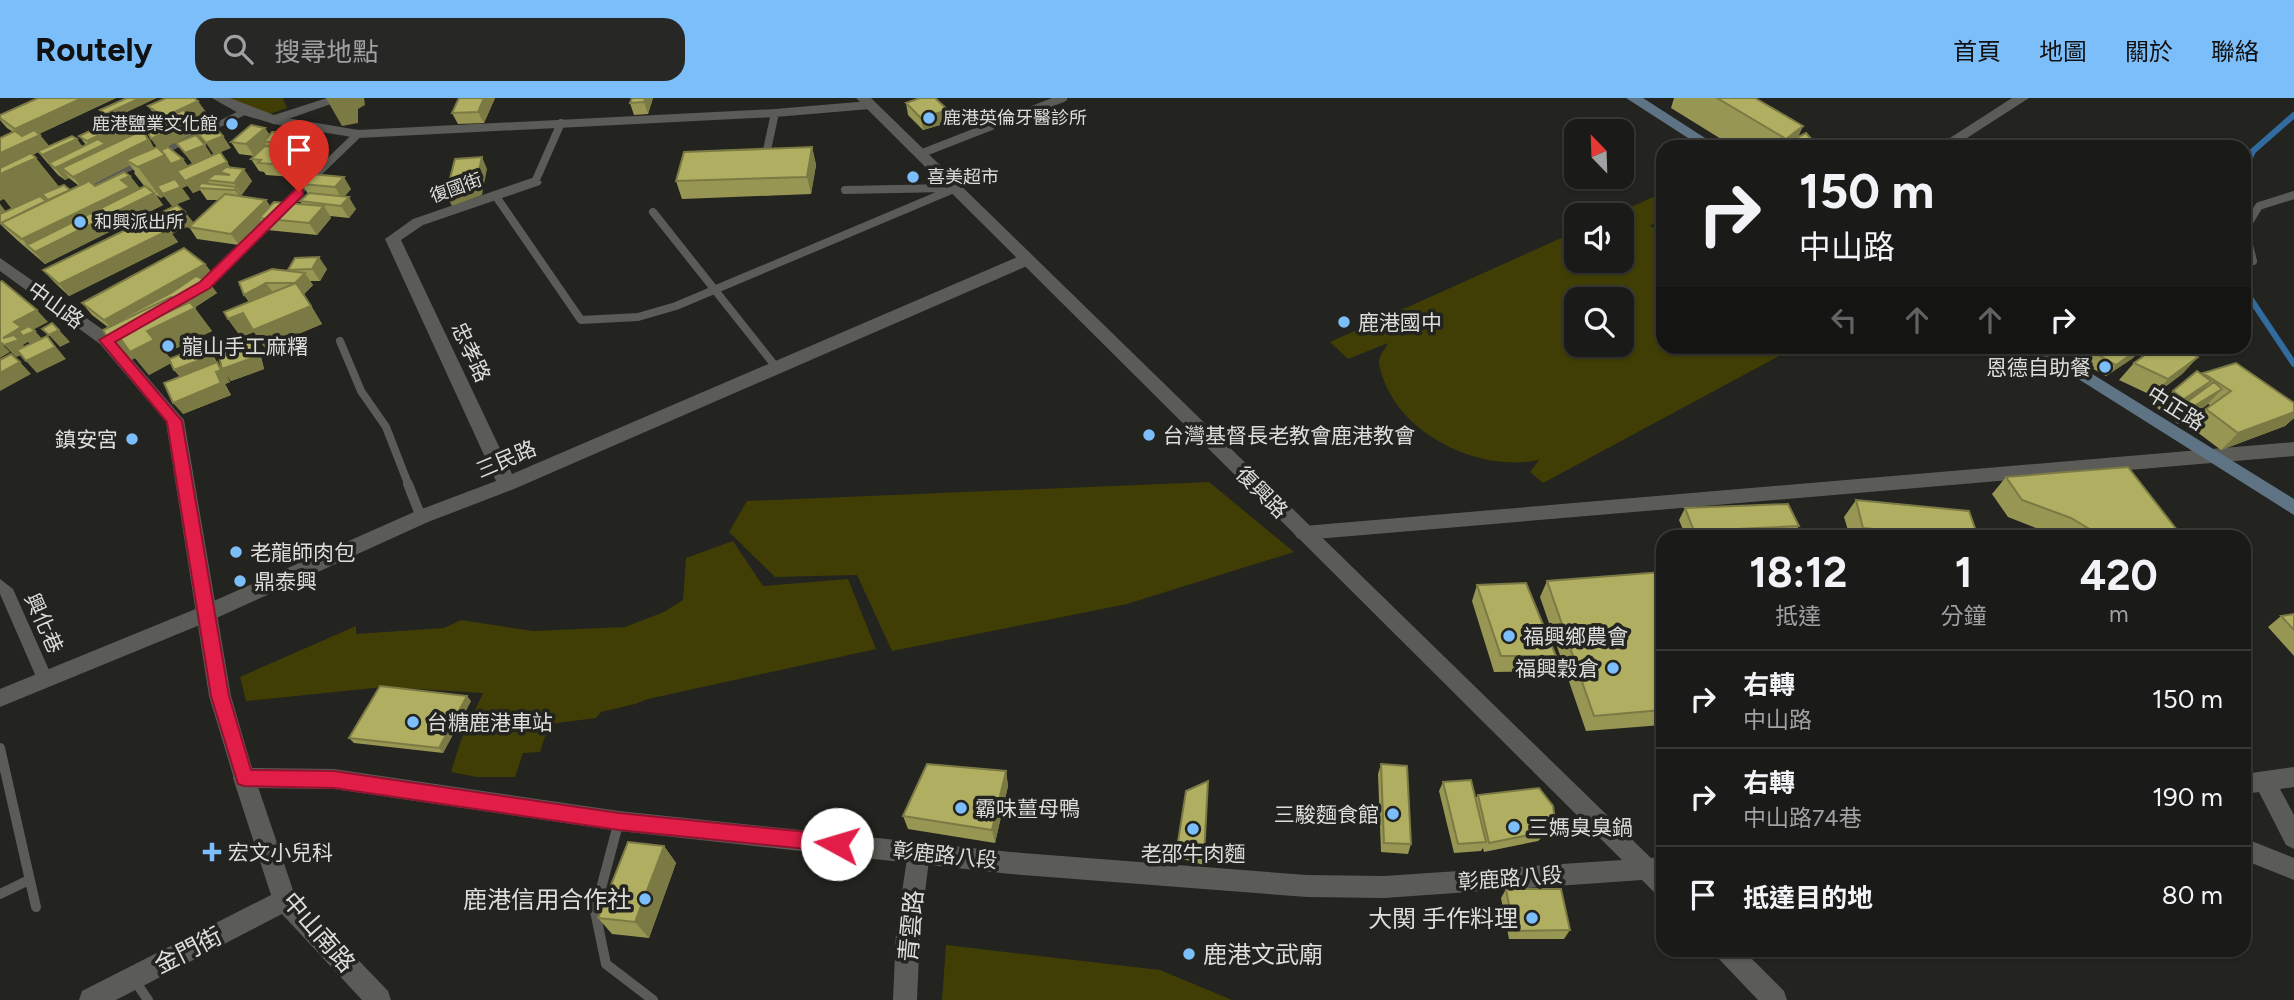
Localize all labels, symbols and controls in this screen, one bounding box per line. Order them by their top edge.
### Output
search box [195,18,685,81]
text: Routely [35,30,153,69]
icon: search [219,30,257,68]
text: 搜尋地點 [275,36,379,68]
text: 首頁 [1953,37,2001,66]
text: 地圖 [2039,37,2087,66]
text: 關於 [2125,37,2173,66]
text: 聯絡 [2211,37,2259,66]
place label: 鹿港英倫牙醫診所 [943,107,1087,129]
marker: 鹿港英倫牙醫診所 [921,110,937,126]
place label: 鹿港鹽業文化館 [92,113,218,135]
marker: 鹿港鹽業文化館 [224,116,240,132]
north arrow [1564,119,1634,189]
map controls [1564,119,1634,357]
pin [269,120,329,192]
icon: arrive [280,131,318,169]
text: 150 m [1799,161,1934,220]
place label: 喜美超市 [927,166,999,188]
street label: 復國街 [427,168,485,208]
icon: right [1684,168,1775,259]
marker: 喜美超市 [905,169,921,185]
button: sound [1564,203,1634,273]
place label: 和興派出所 [94,211,184,233]
marker: 和興派出所 [72,214,88,230]
text: 中山路 [1799,228,1895,266]
street label: 中山路 [23,276,89,334]
button: search [1564,287,1634,357]
icon: left [1825,301,1863,339]
icon: ahead [1898,301,1936,339]
icon: ahead [1971,301,2009,339]
icon: right [2044,301,2082,339]
place label: 鹿港國中 [1358,310,1442,335]
marker: 鹿港國中 [1336,314,1352,330]
street label: 忠孝路 [446,318,496,386]
place label: 龍山手工麻糬 [182,334,308,359]
marker: 龍山手工麻糬 [160,338,176,354]
place label: 恩德自助餐 [1986,355,2091,380]
marker: 恩德自助餐 [2097,359,2113,375]
street label: 中正路 [2143,381,2209,435]
place label: 台灣基督長老教會鹿港教會 [1163,423,1415,448]
place label: 鎮安宮 [55,427,118,452]
marker: 台灣基督長老教會鹿港教會 [1141,427,1157,443]
marker: 鎮安宮 [124,431,140,447]
street label: 三民路 [472,435,540,483]
street label: 復興路 [1231,461,1293,523]
place label: 老龍師肉包 [250,540,355,565]
marker: 老龍師肉包 [228,544,244,560]
text: 18:12 [1749,547,1847,598]
text: 1 [1955,547,1972,598]
text: 420 [2080,550,2158,601]
place label: 鼎泰興 [254,569,317,594]
marker: 鼎泰興 [232,573,248,589]
street label: 興化巷 [20,589,68,657]
text: m [2109,600,2129,628]
text: 抵達 [1775,602,1821,630]
text: 分鐘 [1941,602,1987,630]
place label: 福興鄉農會 [1523,624,1628,649]
marker: 福興鄉農會 [1501,628,1517,644]
place label: 福興穀倉 [1515,656,1599,681]
marker: 福興穀倉 [1605,660,1621,676]
text: 右轉 [1743,669,1795,701]
icon: right [1684,680,1722,718]
text: 150 m [2152,683,2223,715]
text: 中山路 [1743,706,1812,734]
place label: 台糖鹿港車站 [427,710,553,735]
marker: 台糖鹿港車站 [405,714,421,730]
text: 右轉 [1743,767,1795,799]
icon: right [1684,778,1722,816]
text: 190 m [2152,781,2223,813]
place label: 霸味薑母鴨 [975,796,1080,821]
marker: 霸味薑母鴨 [953,800,969,816]
place label: 三駿麵食館 [1274,802,1379,827]
text: 中山路74巷 [1743,804,1862,832]
marker: 三駿麵食館 [1385,806,1401,822]
position arrow [800,807,874,881]
place label: 三媽臭臭鍋 [1528,815,1633,840]
marker: 三媽臭臭鍋 [1506,819,1522,835]
marker: 老邵牛肉麵 [1185,821,1201,837]
street label: 彰鹿路八段 [891,837,999,873]
place label: 宏文小兒科 [228,840,333,865]
place label: 老邵牛肉麵 [1141,841,1246,866]
marker: 宏文小兒科 [202,842,222,862]
street label: 彰鹿路八段 [1457,862,1563,894]
icon: arrive [1684,876,1722,914]
text: 80 m [2162,879,2223,911]
text: 抵達目的地 [1743,882,1873,914]
place label: 鹿港信用合作社 [463,885,631,914]
street label: 中山南路 [277,886,361,978]
street label: 青雲路 [893,889,929,963]
marker: 鹿港信用合作社 [637,891,653,907]
place label: 大関 手作料理 [1368,904,1518,933]
marker: 大関 手作料理 [1524,910,1540,926]
street label: 金門街 [149,921,227,979]
place label: 鹿港文武廟 [1203,940,1323,969]
marker: 鹿港文武廟 [1181,946,1197,962]

